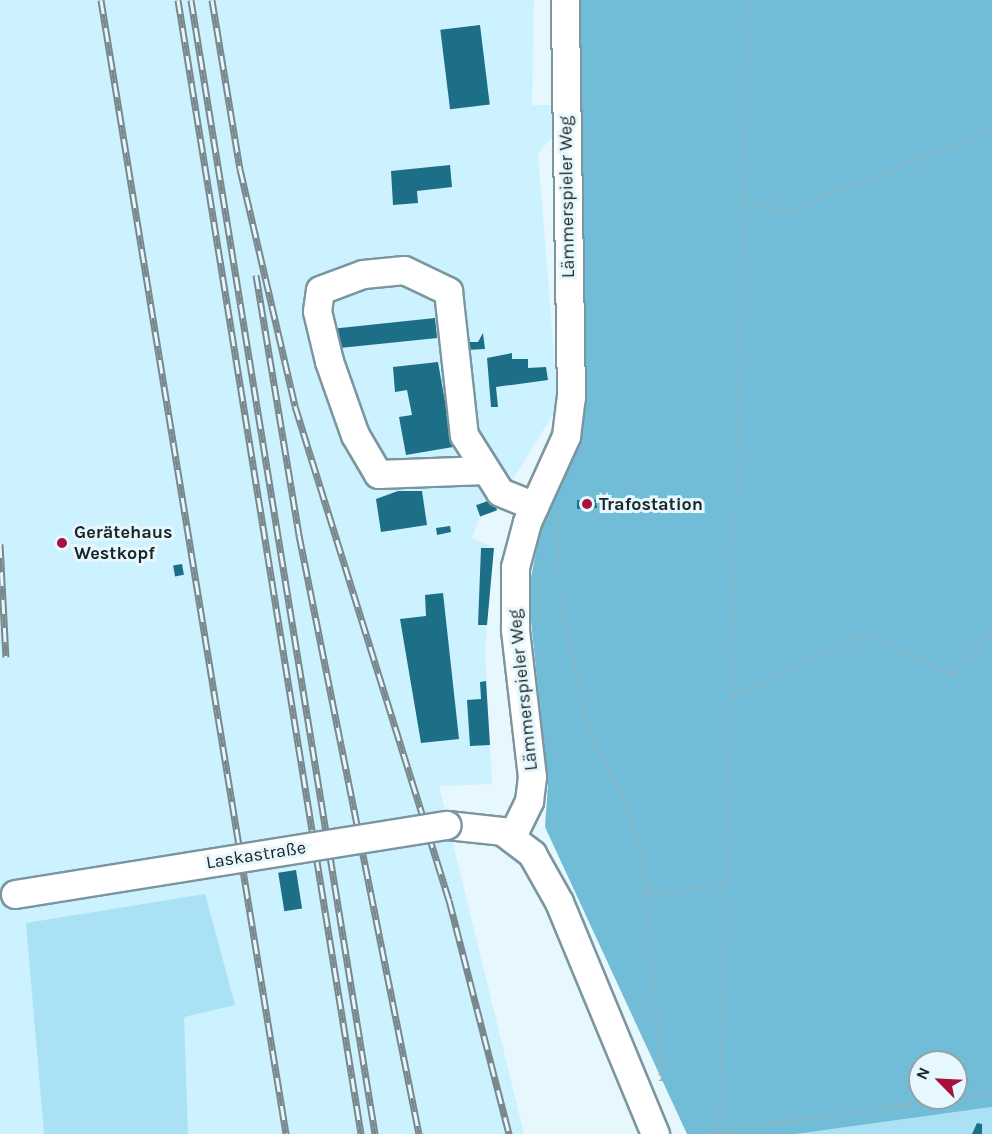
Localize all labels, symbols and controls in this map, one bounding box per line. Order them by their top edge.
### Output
street label: Lämmerspieler Weg [555,116,579,278]
place label: Trafostation [599,493,703,515]
marker: Trafostation [580,497,594,511]
place label: Gerätehaus Westkopf [74,522,172,564]
marker: Gerätehaus Westkopf [55,536,69,550]
street label: Lämmerspieler Weg [504,608,542,772]
street label: Laskastraße [205,836,307,874]
north arrow [908,1050,968,1110]
text: N [912,1064,934,1082]

